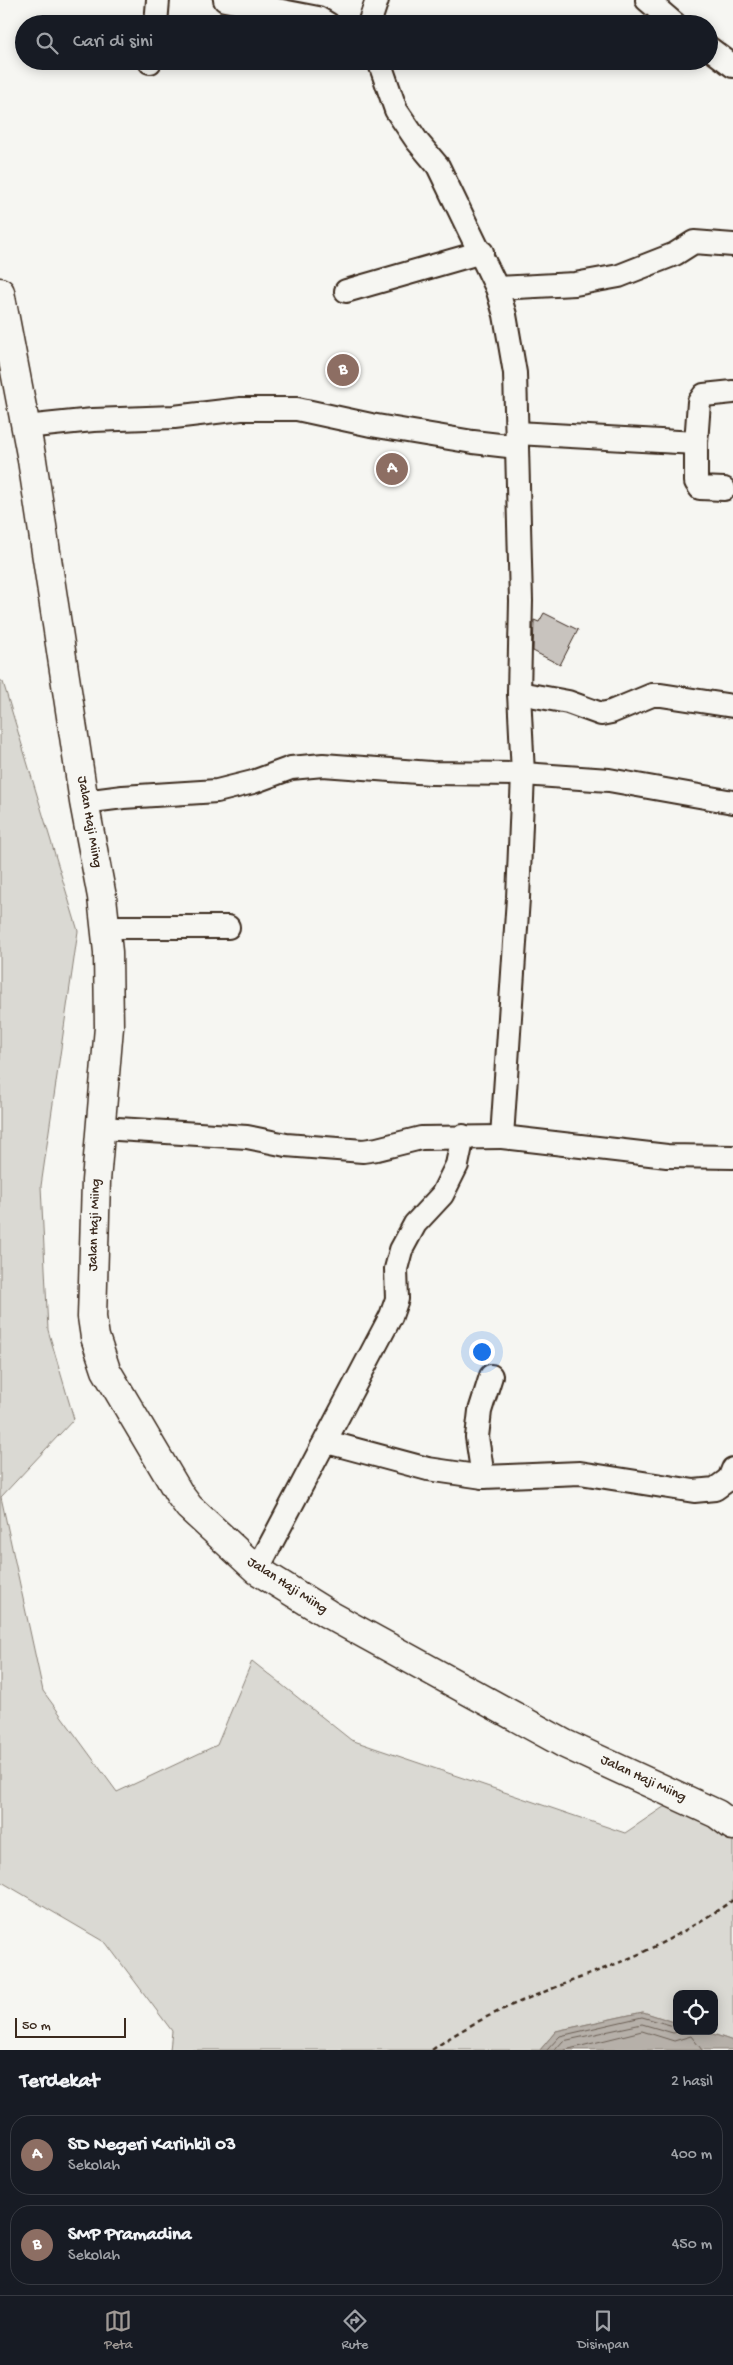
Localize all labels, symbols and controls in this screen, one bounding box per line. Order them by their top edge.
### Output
search box [15,15,718,70]
icon: search [33,29,61,57]
text: Cari di sini [73,31,153,54]
pin: B [327,351,359,389]
pin: A [376,450,408,488]
street label: Jalan Haji Miing [73,775,105,869]
street label: Jalan Haji Miing [85,1178,105,1272]
your location [469,1339,495,1365]
street label: Jalan Haji Miing [244,1554,330,1618]
street label: Jalan Haji Miing [597,1752,689,1806]
map controls [673,1990,718,2035]
button: locate [673,1990,718,2035]
scale bar [15,2015,126,2038]
text: 50 m [22,2018,51,2035]
text: Terdekat [20,2070,99,2095]
text: 2 hasil [671,2073,713,2092]
text: SD Negeri Karihkil 03 [68,2134,236,2157]
text: A [32,2146,42,2165]
text: 400 m [671,2146,712,2165]
text: Sekolah [68,2157,120,2176]
text: SMP Pramadina [68,2224,192,2247]
text: B [33,2236,41,2255]
text: 450 m [672,2236,712,2255]
text: Sekolah [68,2247,120,2266]
tab: Peta [104,2307,133,2354]
tab: Rute [341,2307,369,2354]
tab: Disimpan [577,2307,629,2354]

